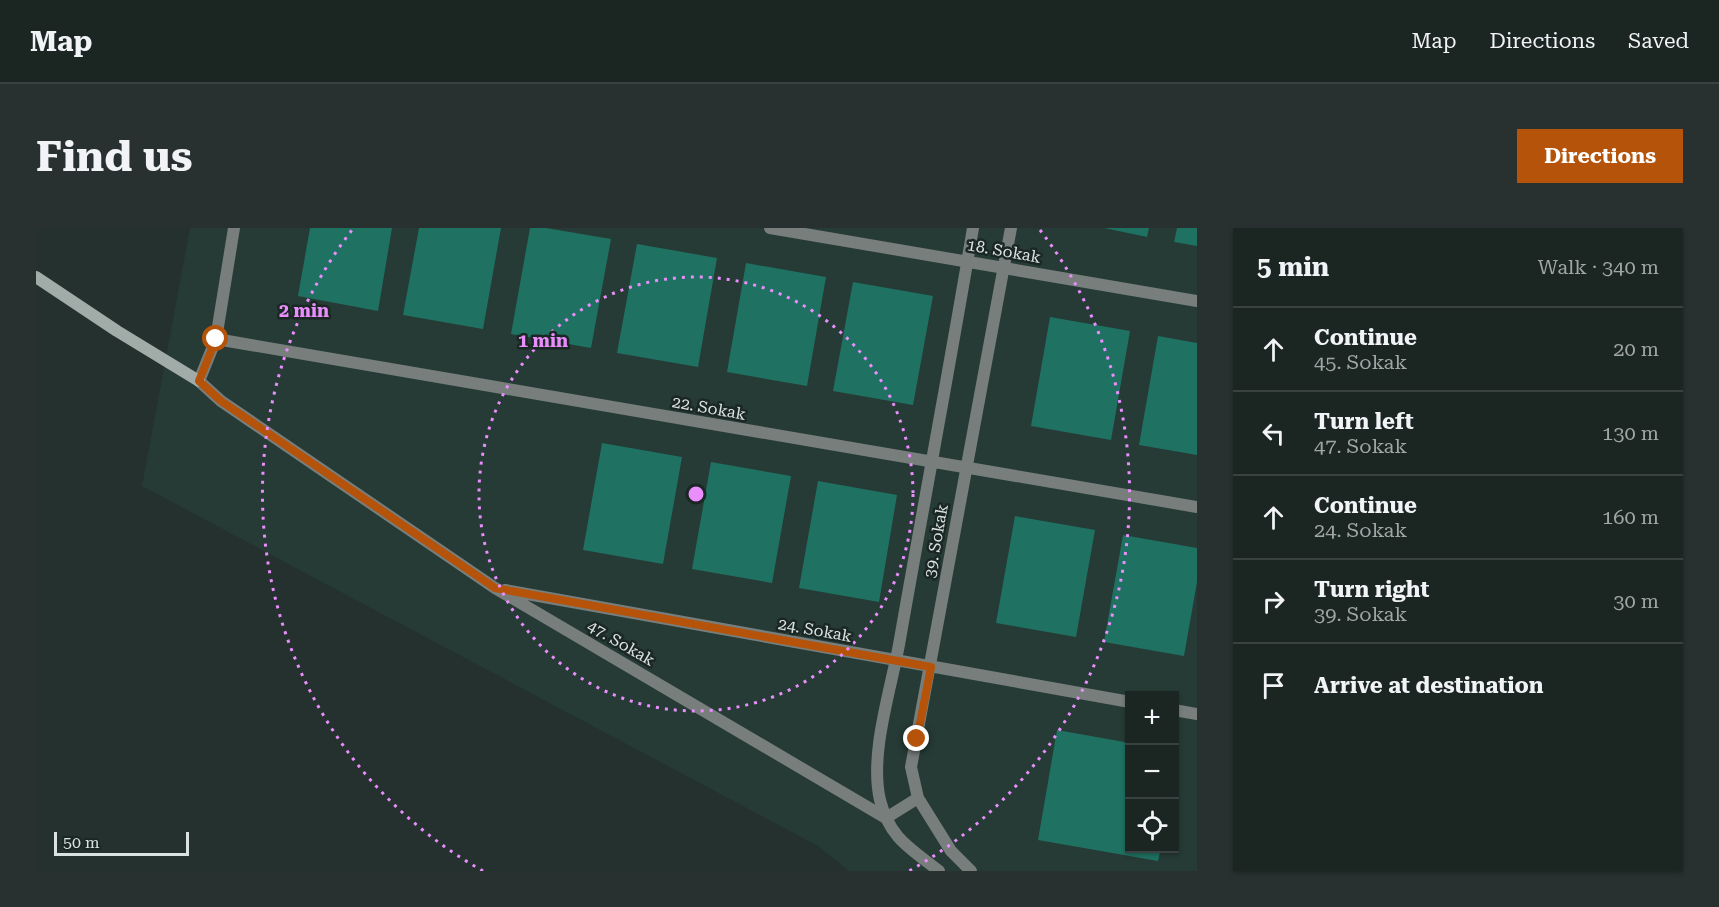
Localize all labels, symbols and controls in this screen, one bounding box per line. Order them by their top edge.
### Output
text: Map [30,25,92,58]
text: Map [1412,29,1456,53]
text: Directions [1489,29,1595,53]
text: Saved [1628,29,1689,53]
button: Directions [1517,129,1683,183]
text: Find us [36,132,193,181]
street label: 18. Sokak [966,235,1042,267]
text: 5 min [1257,252,1329,282]
text: Walk · 340 m [1538,255,1659,279]
text: 2 min [279,300,329,321]
route start [202,325,228,351]
text: Continue [1314,325,1417,350]
text: 1 min [518,330,568,351]
icon: ahead [1257,333,1290,366]
text: 20 m [1613,337,1659,361]
text: 45. Sokak [1314,350,1407,374]
street label: 22. Sokak [671,392,747,424]
text: Turn left [1314,409,1414,434]
icon: left [1257,417,1290,450]
text: 130 m [1602,421,1659,445]
text: 47. Sokak [1314,434,1407,458]
centre of rings [686,484,706,504]
text: Continue [1314,493,1417,518]
icon: ahead [1257,501,1290,534]
street label: 39. Sokak [920,503,952,579]
text: 160 m [1602,505,1659,529]
text: 24. Sokak [1314,518,1407,542]
text: Turn right [1314,577,1429,602]
icon: right [1257,585,1290,618]
text: 30 m [1613,589,1659,613]
text: 39. Sokak [1314,602,1407,626]
street label: 24. Sokak [777,614,853,646]
street label: 47. Sokak [584,616,658,670]
icon: arrive [1257,669,1290,702]
text: Arrive at destination [1314,673,1543,698]
map controls [1125,691,1179,853]
button: + [1125,691,1179,745]
route end [903,725,929,751]
button: − [1125,745,1179,799]
button: locate [1125,799,1179,853]
scale bar [54,829,189,856]
text: 50 m [63,833,100,852]

